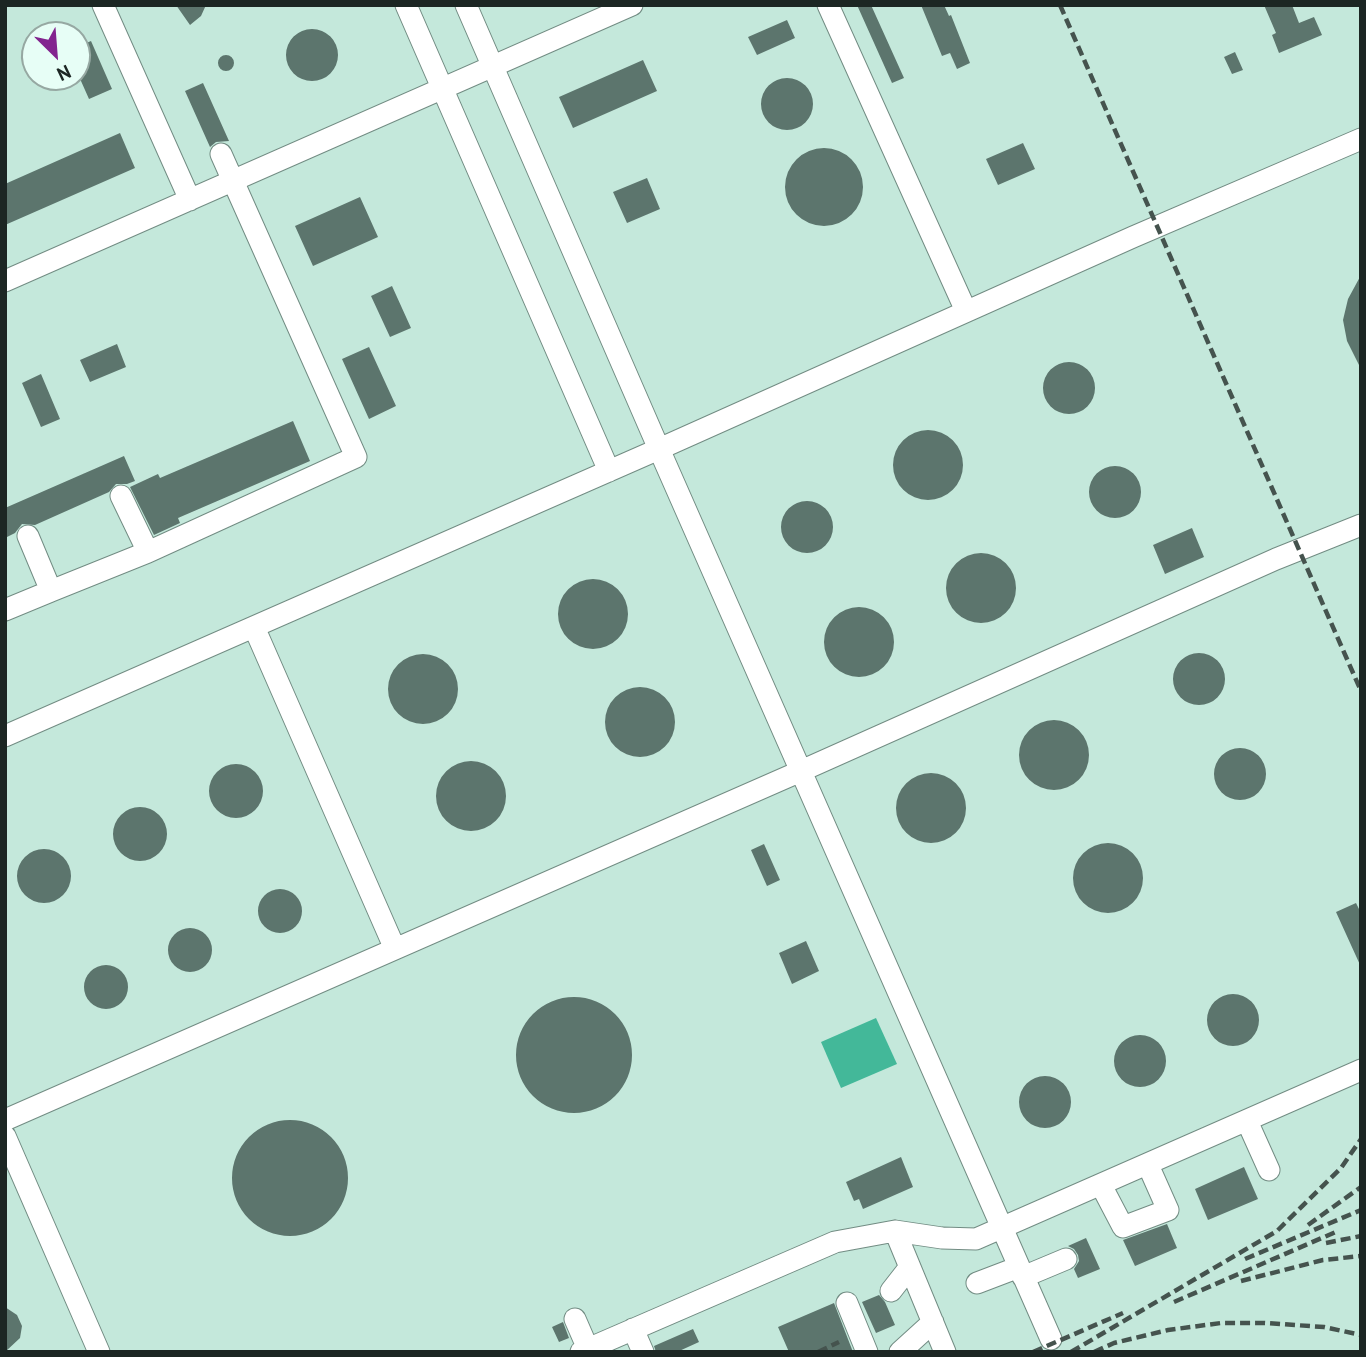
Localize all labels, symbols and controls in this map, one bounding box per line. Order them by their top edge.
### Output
north arrow [21,21,91,91]
text: N [53,60,75,87]

